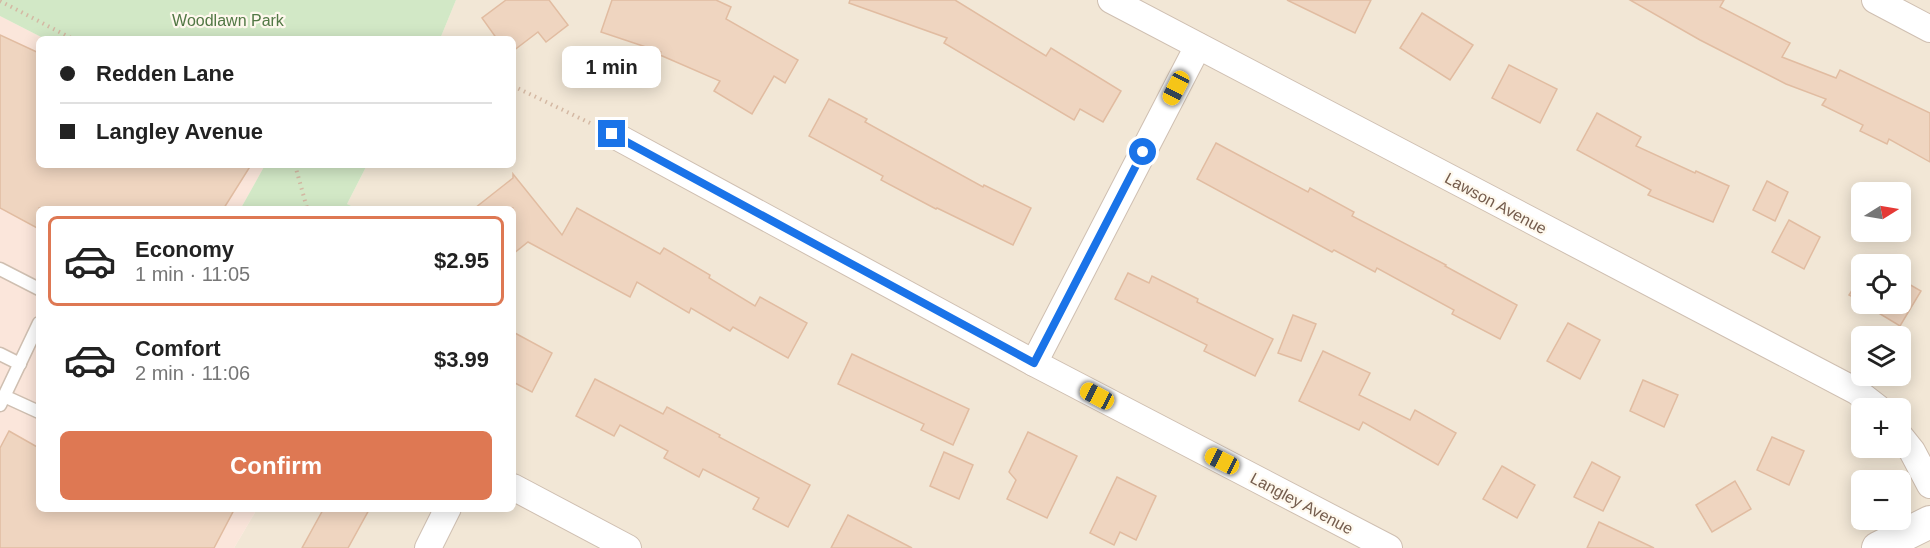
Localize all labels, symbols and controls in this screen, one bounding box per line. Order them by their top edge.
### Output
park label: Woodlawn Park [172,12,285,29]
callout: 1 min [562,47,662,89]
text: 1 min [585,56,638,78]
text: Redden Lane [96,61,234,86]
car [1160,68,1192,108]
text: Langley Avenue [96,119,263,144]
route end [598,120,625,147]
route start [1129,138,1156,165]
street label: Lawson Avenue [1442,169,1550,237]
north arrow [1851,182,1911,242]
map controls [1851,182,1911,530]
icon: car [63,234,117,288]
text: Economy [135,237,234,262]
text: $2.95 [434,248,489,273]
button: locate [1851,254,1911,314]
text: 1 min · 11:05 [135,263,250,285]
button: layers [1851,326,1911,386]
icon: car [63,333,117,387]
text: Comfort [135,336,221,361]
text: $3.99 [434,347,489,372]
text: 2 min · 11:06 [135,362,250,384]
car [1077,380,1117,412]
button: + [1851,398,1911,458]
button: Confirm [60,431,492,500]
car [1202,445,1242,477]
street label: Langley Avenue [1248,469,1356,538]
button: − [1851,470,1911,530]

